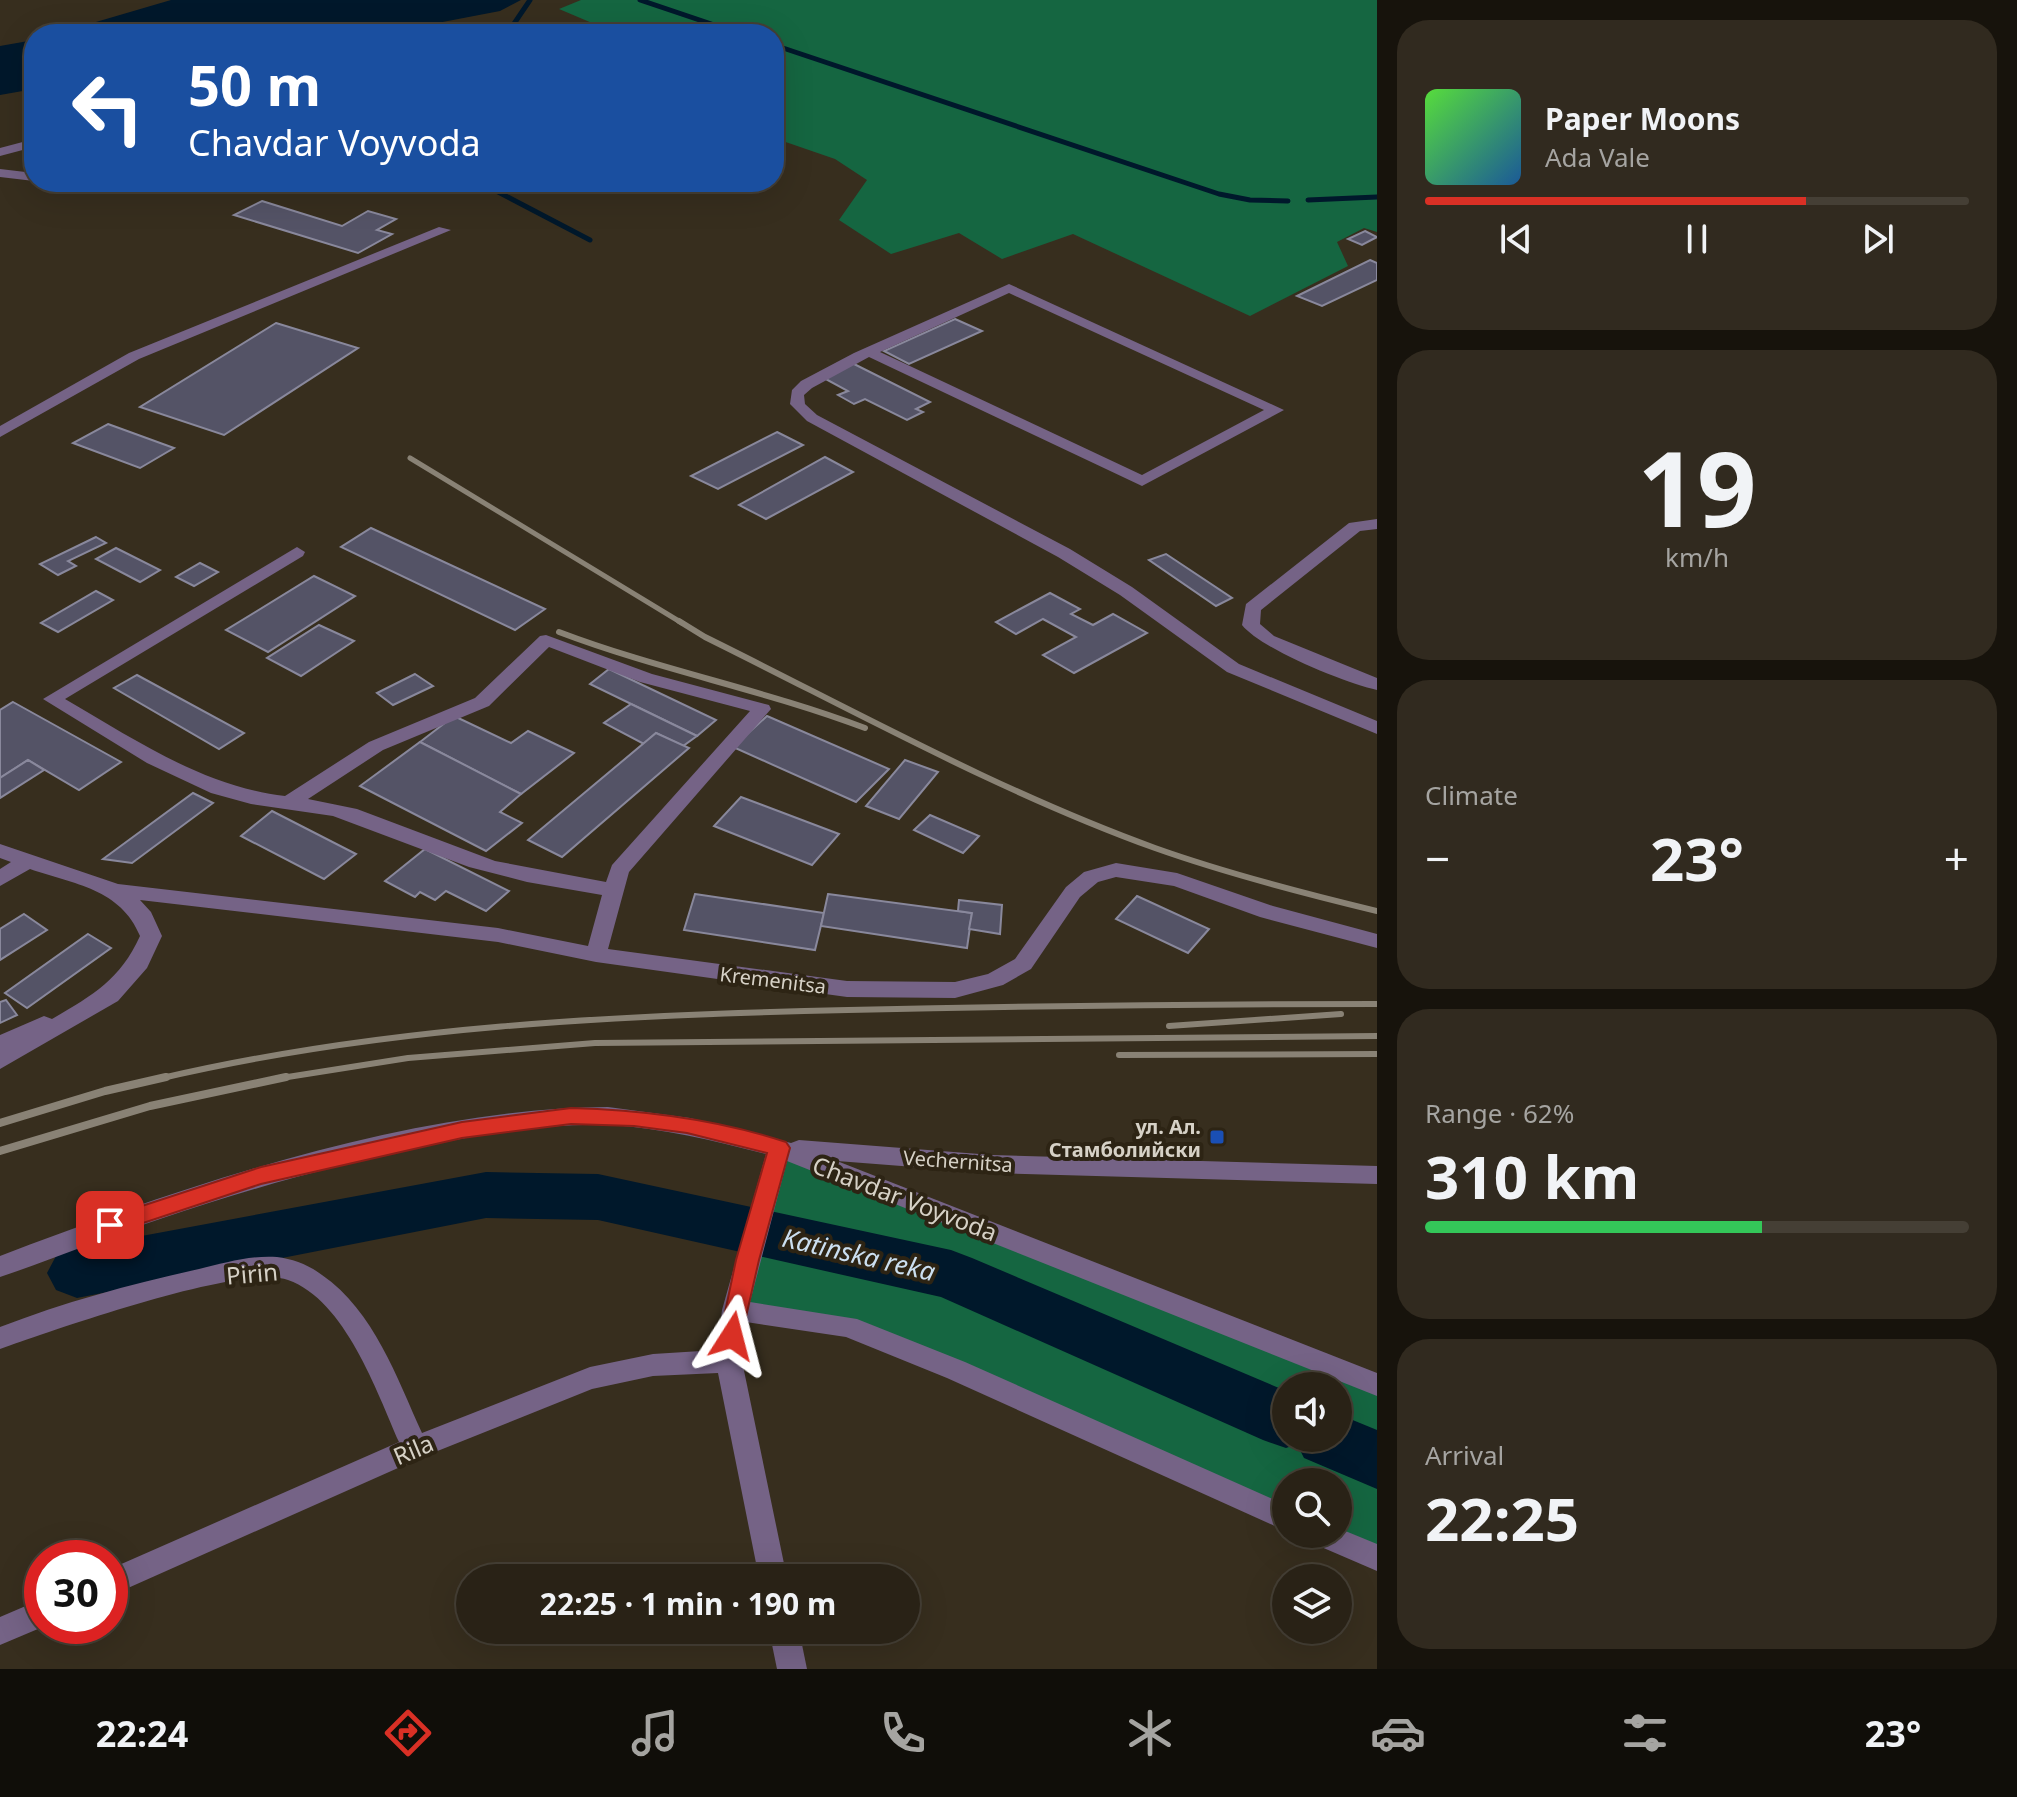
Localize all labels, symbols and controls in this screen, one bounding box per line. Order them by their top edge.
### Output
text: 50 m [188,46,321,122]
icon: left [56,56,160,160]
text: Paper Moons [1545,98,1740,139]
text: Chavdar Voyvoda [188,118,481,167]
text: Ada Vale [1545,139,1650,175]
icon: previous [1494,217,1538,261]
icon: pause [1675,217,1719,261]
icon: next [1856,217,1900,261]
text: 19 [1638,416,1756,557]
text: km/h [1665,539,1729,575]
text: Climate [1425,777,1518,813]
text: 23° [1650,817,1744,899]
text: − [1425,828,1450,888]
text: + [1944,828,1969,888]
street label: Kremenitsa [718,960,828,1000]
text: Range · 62% [1425,1095,1574,1131]
place label: ул. Ал. Стамболийски [1049,1113,1201,1163]
marker: ул. Ал. Стамболийски [1208,1128,1226,1146]
text: 310 km [1425,1135,1639,1217]
street label: Vechernitsa [902,1144,1014,1178]
street label: Chavdar Voyvoda [808,1148,1002,1248]
pin [76,1191,144,1259]
icon: arrive [88,1203,132,1247]
water label: Katinska reka [779,1219,939,1289]
street label: Pirin [225,1254,279,1292]
position arrow [690,1294,774,1378]
map controls [1272,1372,1352,1644]
button: sound [1272,1372,1352,1452]
street label: Rila [388,1426,438,1472]
text: Arrival [1425,1437,1504,1473]
button: search [1272,1468,1352,1548]
text: 22:25 [1425,1477,1579,1559]
speed limit sign: 30 [24,1540,128,1644]
button: layers [1272,1564,1352,1644]
text: 22:25 · 1 min · 190 m [540,1583,836,1624]
icon: directions [380,1705,436,1761]
icon: music [627,1705,683,1761]
icon: phone [875,1705,931,1761]
icon: climate [1122,1705,1178,1761]
icon: car [1370,1705,1426,1761]
icon: filters [1617,1705,1673,1761]
text: 22:24 [96,1709,188,1758]
text: 23° [1865,1709,1921,1758]

